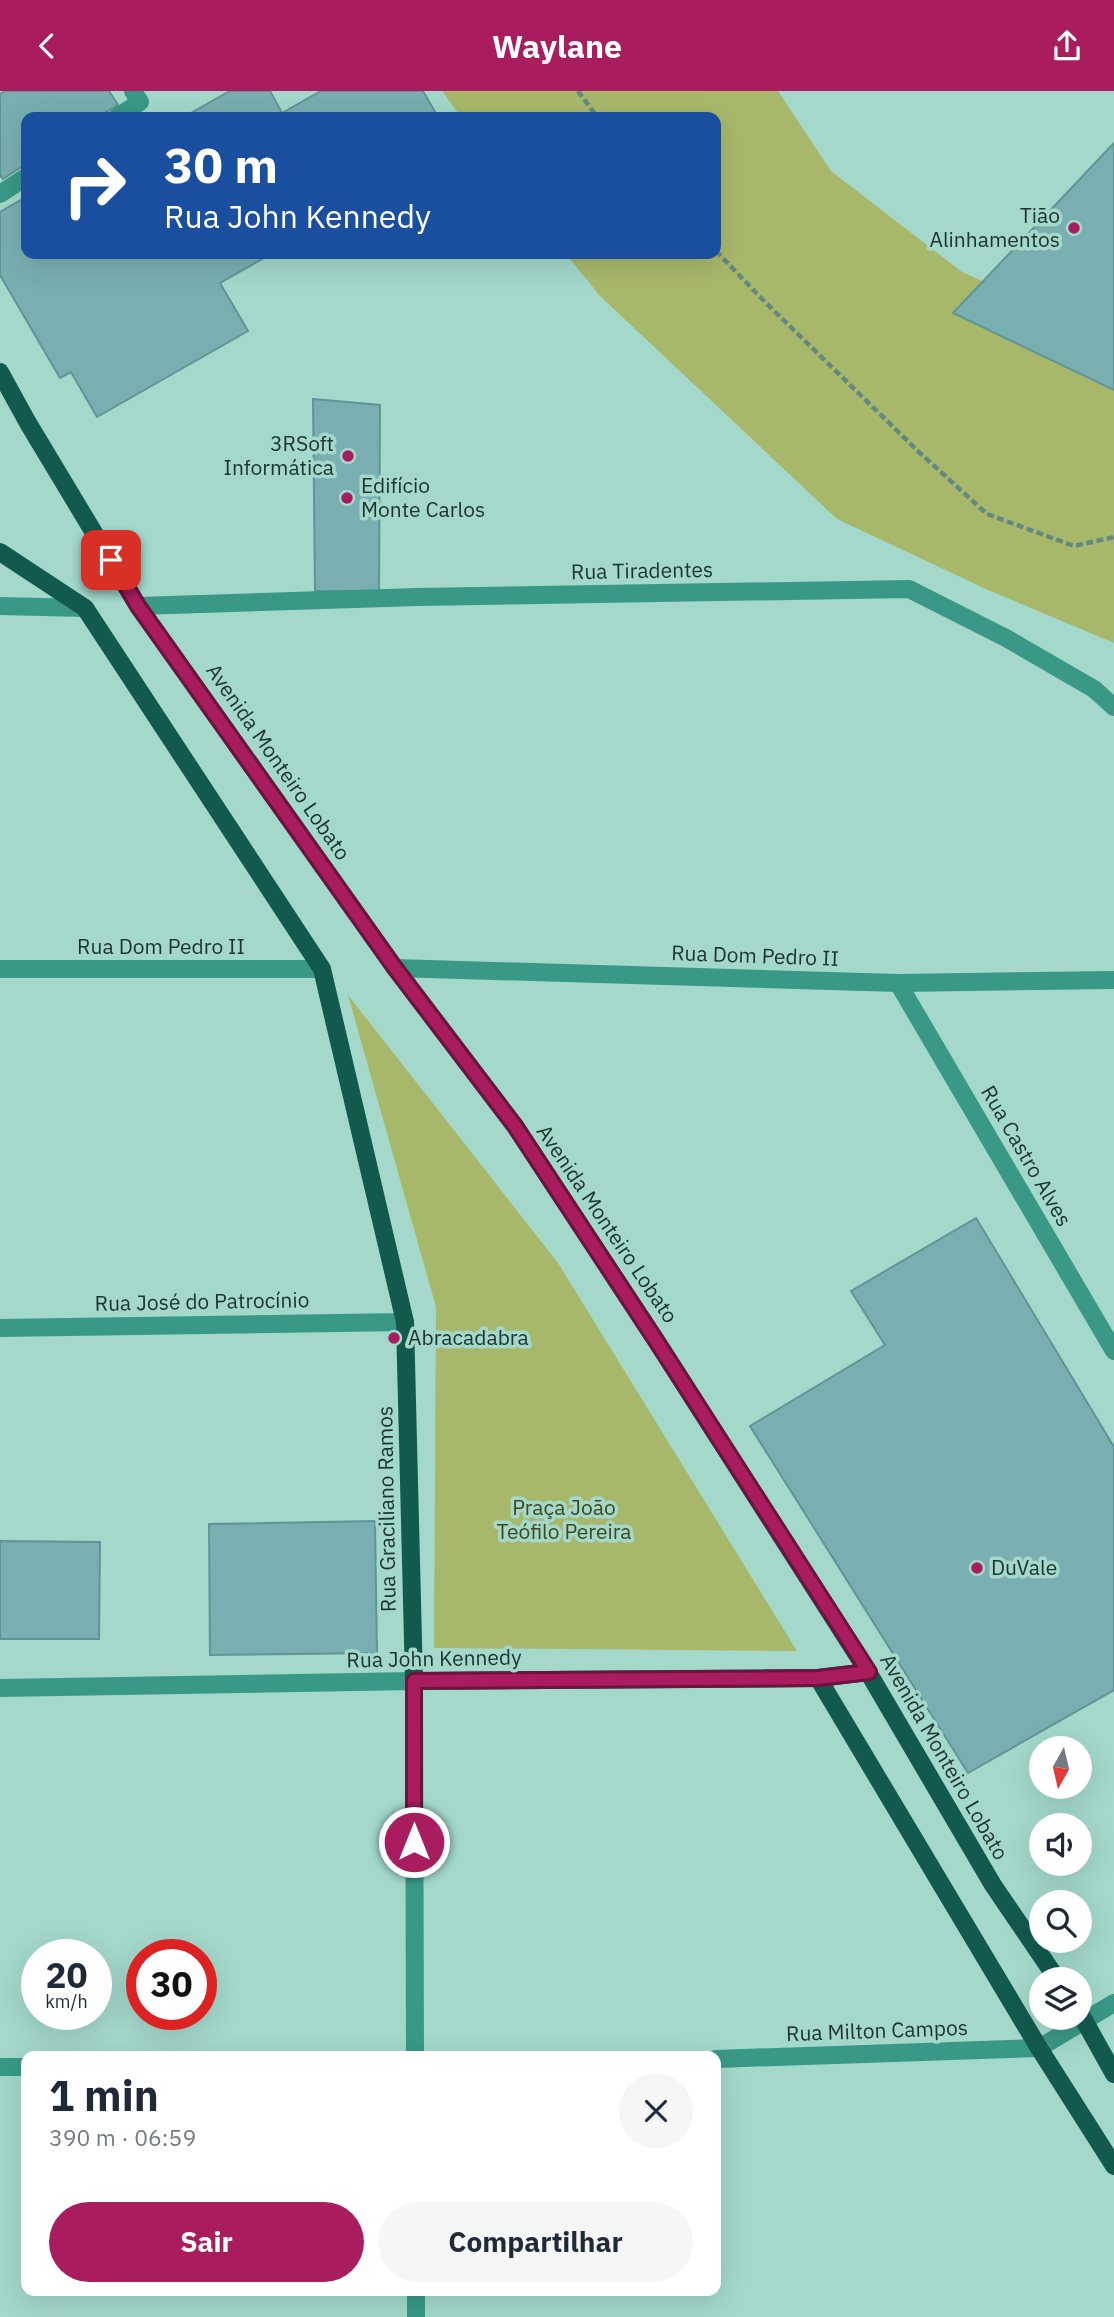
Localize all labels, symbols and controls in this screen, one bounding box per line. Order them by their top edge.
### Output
text: Waylane [492,25,622,67]
icon: back [28,27,66,65]
icon: share [1048,27,1086,65]
text: 30 m [164,133,278,196]
icon: right [49,140,140,231]
text: Rua John Kennedy [164,195,431,237]
place label: Tião Alinhamentos [929,201,1060,253]
marker: Tião Alinhamentos [1066,220,1082,236]
place label: 3RSoft Informática [224,429,334,481]
marker: 3RSoft Informática [340,448,356,464]
place label: Edifício Monte Carlos [361,471,485,523]
marker: Edifício Monte Carlos [339,490,355,506]
pin [81,530,141,590]
icon: arrive [92,541,130,579]
street label: Rua Tiradentes [571,555,713,585]
street label: Avenida Monteiro Lobato [200,658,357,865]
street label: Rua Dom Pedro II [77,932,245,960]
street label: Rua Dom Pedro II [671,938,839,972]
street label: Rua Castro Alves [975,1080,1079,1231]
street label: Avenida Monteiro Lobato [531,1119,685,1328]
street label: Rua José do Patrocínio [94,1285,310,1317]
place label: Abracadabra [408,1323,529,1351]
marker: Abracadabra [386,1330,402,1346]
street label: Rua Graciliano Ramos [370,1406,402,1612]
park label: Praça João Teófilo Pereira [496,1493,632,1545]
place label: DuVale [991,1553,1057,1581]
marker: DuVale [969,1560,985,1576]
street label: Rua John Kennedy [346,1642,522,1674]
street label: Avenida Monteiro Lobato [874,1648,1015,1865]
north arrow [1029,1736,1092,1799]
map controls [1029,1736,1092,2030]
position arrow [377,1805,451,1879]
button: sound [1029,1813,1092,1876]
button: search [1029,1890,1092,1953]
speed limit sign: 30 [126,1939,217,2030]
text: 20 [45,1952,88,1998]
button: layers [1029,1967,1092,2030]
text: km/h [45,1990,88,2013]
street label: Rua Milton Campos [785,2013,968,2047]
text: 1 min [49,2068,159,2123]
button: close [619,2074,693,2148]
text: 390 m · 06:59 [49,2122,196,2152]
button: Sair [49,2202,364,2282]
button: Compartilhar [378,2202,693,2282]

